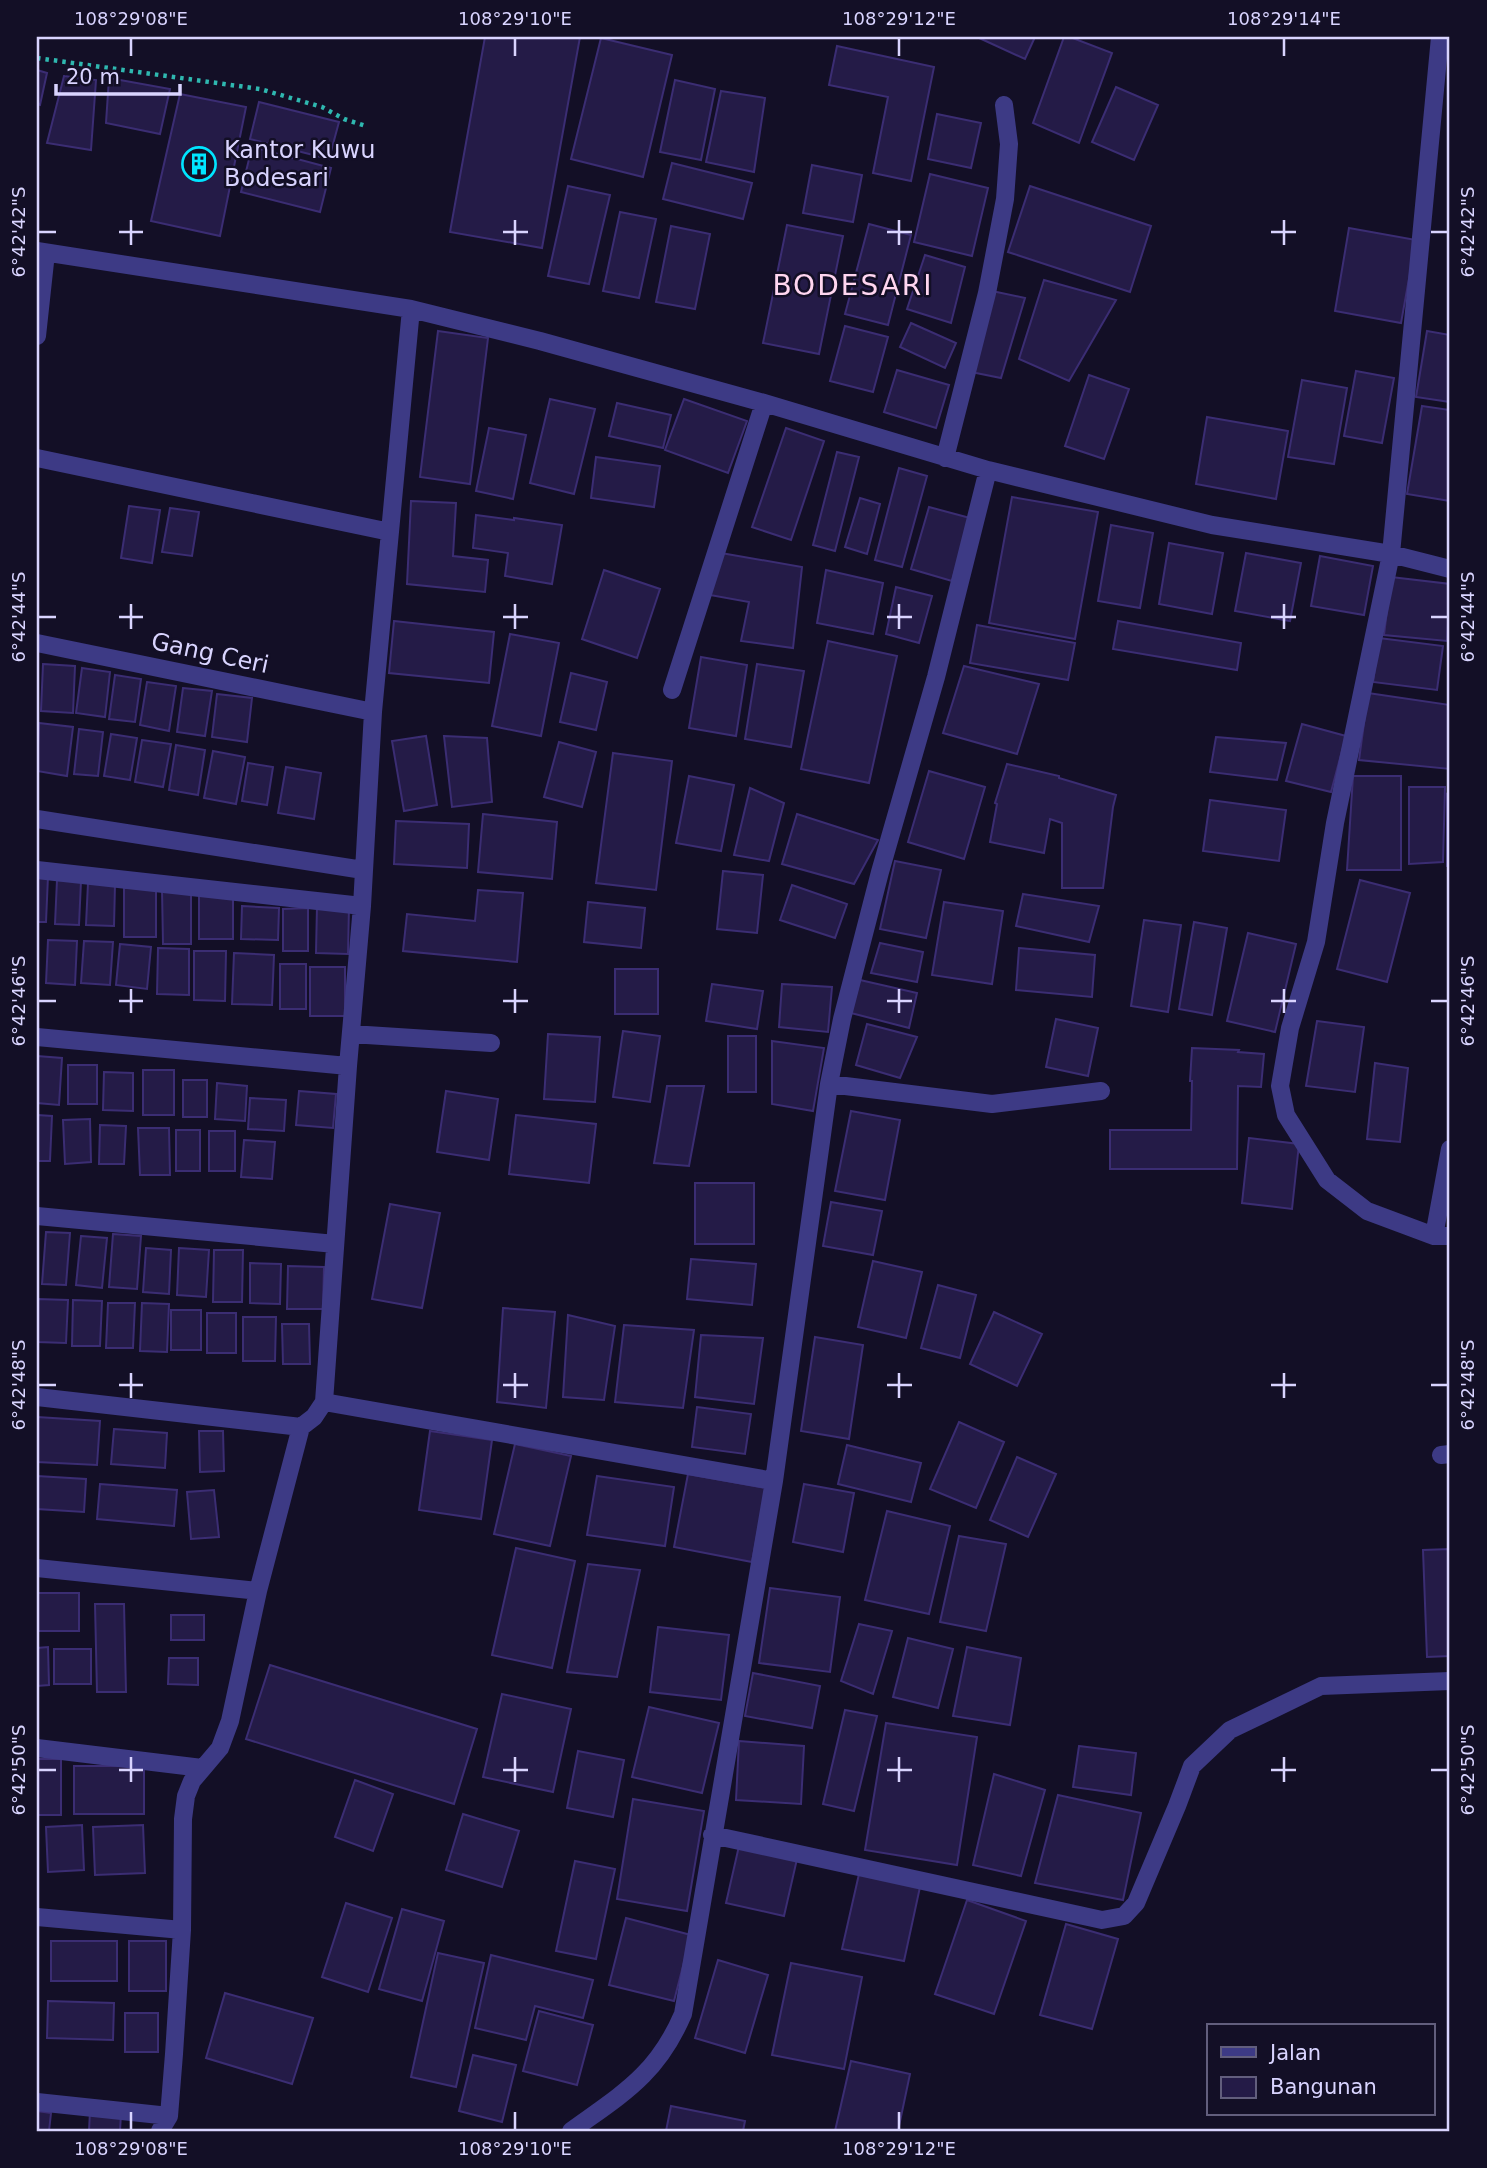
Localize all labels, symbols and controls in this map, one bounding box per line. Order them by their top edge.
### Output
text: 108°29'08"E [74,8,188,29]
text: 108°29'10"E [458,8,572,29]
text: 108°29'12"E [842,8,956,29]
text: 108°29'14"E [1227,8,1341,29]
scale bar [56,52,180,96]
text: 20 m [66,65,120,89]
place label: Kantor Kuwu Bodesari [224,136,375,192]
building icon: Kantor Kuwu Bodesari [180,145,218,183]
text: 6°42'42"S [8,187,29,277]
text: 6°42'42"S [1457,187,1478,277]
district label: BODESARI [772,269,934,302]
text: 6°42'44"S [8,572,29,662]
text: 6°42'44"S [1457,572,1478,662]
street label: Gang Ceri [149,627,271,679]
text: 6°42'46"S [8,956,29,1046]
text: 6°42'46"S [1457,956,1478,1046]
text: 6°42'48"S [8,1340,29,1430]
text: 6°42'48"S [1457,1340,1478,1430]
text: 6°42'50"S [8,1725,29,1815]
text: 6°42'50"S [1457,1725,1478,1815]
legend [1207,2024,1434,2116]
text: Jalan [1268,2041,1321,2065]
text: Bangunan [1270,2075,1377,2099]
text: 108°29'08"E [74,2138,188,2159]
text: 108°29'10"E [458,2138,572,2159]
text: 108°29'12"E [842,2138,956,2159]

